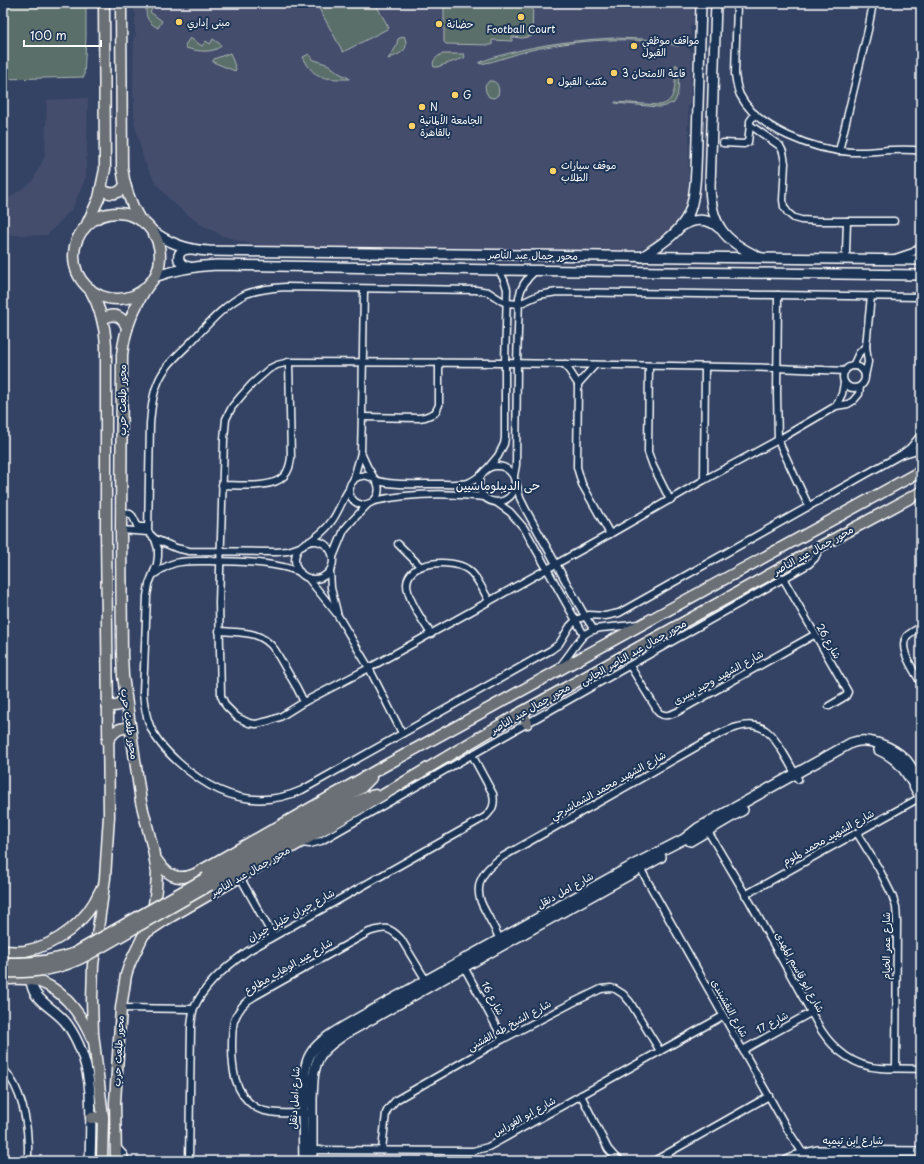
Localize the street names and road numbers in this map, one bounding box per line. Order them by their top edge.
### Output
street label: محور جمال عبد الناصر [487,246,578,263]
street label: محور طلعت حرب [114,364,129,436]
street label: محور جمال عبد الناصر [769,521,856,578]
street label: محور جمال عبد الناصر الجانبى [577,615,689,689]
street label: شارع 26 [812,620,846,662]
street label: شارع الشهيد وحيد يسرى [670,645,766,709]
street label: محور جمال عبد الناصر [486,679,573,737]
street label: محور طلعت حرب [118,688,143,760]
street label: شارع الشهيد محمد الشماشرجي [547,746,670,825]
street label: شارع الشهيد محمد لملوم [779,805,878,870]
street label: محور جمال عبد الناصر [206,842,293,900]
street label: شارع امل دنقل [534,868,597,912]
street label: شارع جبران خليل جبران [245,884,338,946]
street label: شارع عمر الخيام [878,912,894,980]
street label: شارع ابو قاسم المهدى [771,929,829,1015]
street label: شارع عبد الوهاب مطاوع [241,934,336,998]
street label: شارع النقشبندى [707,976,753,1040]
street label: شارع 16 [477,978,509,1018]
street label: شارع الشيخ طه الفشنى [464,995,554,1055]
street label: شارع 17 [753,1007,791,1037]
street label: محور طلعت حرب [108,1015,127,1087]
street label: شارع امل دنقل [284,1066,304,1130]
street label: شارع ابو الفوراس [490,1092,559,1140]
street label: شارع ابن تيميه [823,1132,883,1148]

